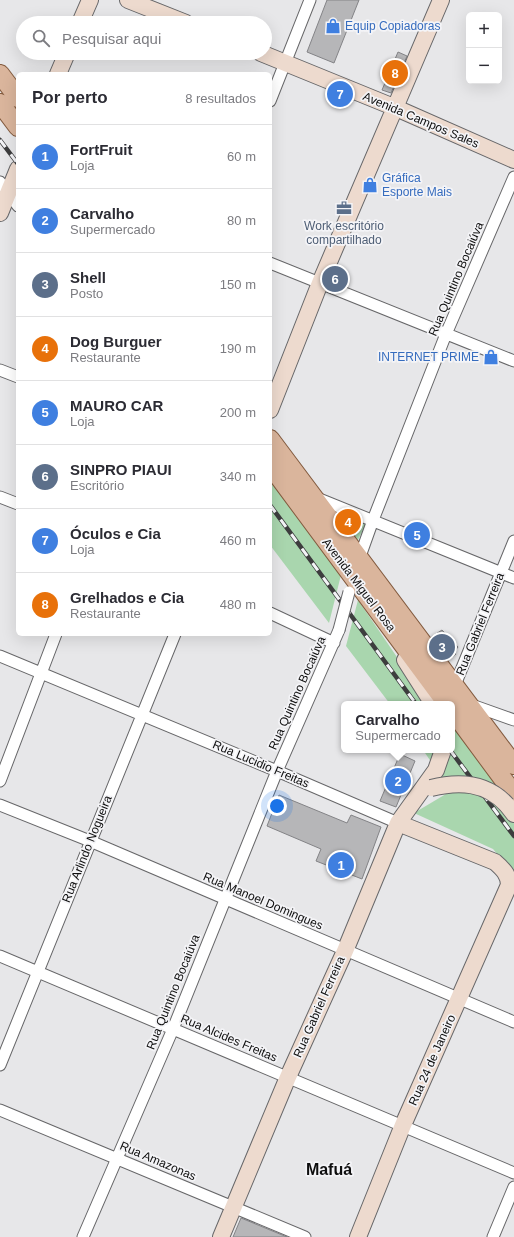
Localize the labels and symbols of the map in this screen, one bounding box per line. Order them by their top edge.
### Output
shop icon: Equip Copiadoras [324,17,342,35]
place label: Equip Copiadoras [345,19,440,33]
pin: 8 [382,58,408,88]
pin: 7 [327,79,353,109]
street label: Avenida Campos Sales [361,89,481,151]
place label: Gráfica Esporte Mais [382,171,452,199]
shop icon: Gráfica Esporte Mais [361,176,379,194]
office icon: Work escritório compartilhado [335,199,353,217]
place label: Work escritório compartilhado [304,219,384,247]
street label: Rua Quintino Bocaiúva [426,219,487,338]
pin: 6 [322,264,348,294]
shop icon: INTERNET PRIME [482,348,500,366]
place label: INTERNET PRIME [378,350,479,364]
pin: 4 [335,507,361,537]
pin: 5 [404,520,430,550]
street label: Avenida Miguel Rosa [319,536,399,635]
street label: Rua Gabriel Ferreira [453,570,507,677]
pin: 3 [429,632,455,662]
street label: Rua Quintino Bocaiúva [266,634,328,752]
street label: Rua Lucidio Freitas [211,737,311,791]
pin: 2 [385,766,411,796]
street label: Rua Arlindo Nogueira [59,793,115,905]
your location [267,796,287,816]
pin: 1 [328,850,354,880]
street label: Rua Manoel Domingues [201,869,325,933]
street label: Rua Quintino Bocaiúva [144,932,203,1052]
street label: Rua Gabriel Ferreira [290,954,348,1060]
street label: Rua Alcides Freitas [179,1011,279,1065]
street label: Rua 24 de Janeiro [406,1012,458,1108]
street label: Rua Amazonas [118,1139,198,1183]
district label: Mafuá [306,1161,352,1178]

